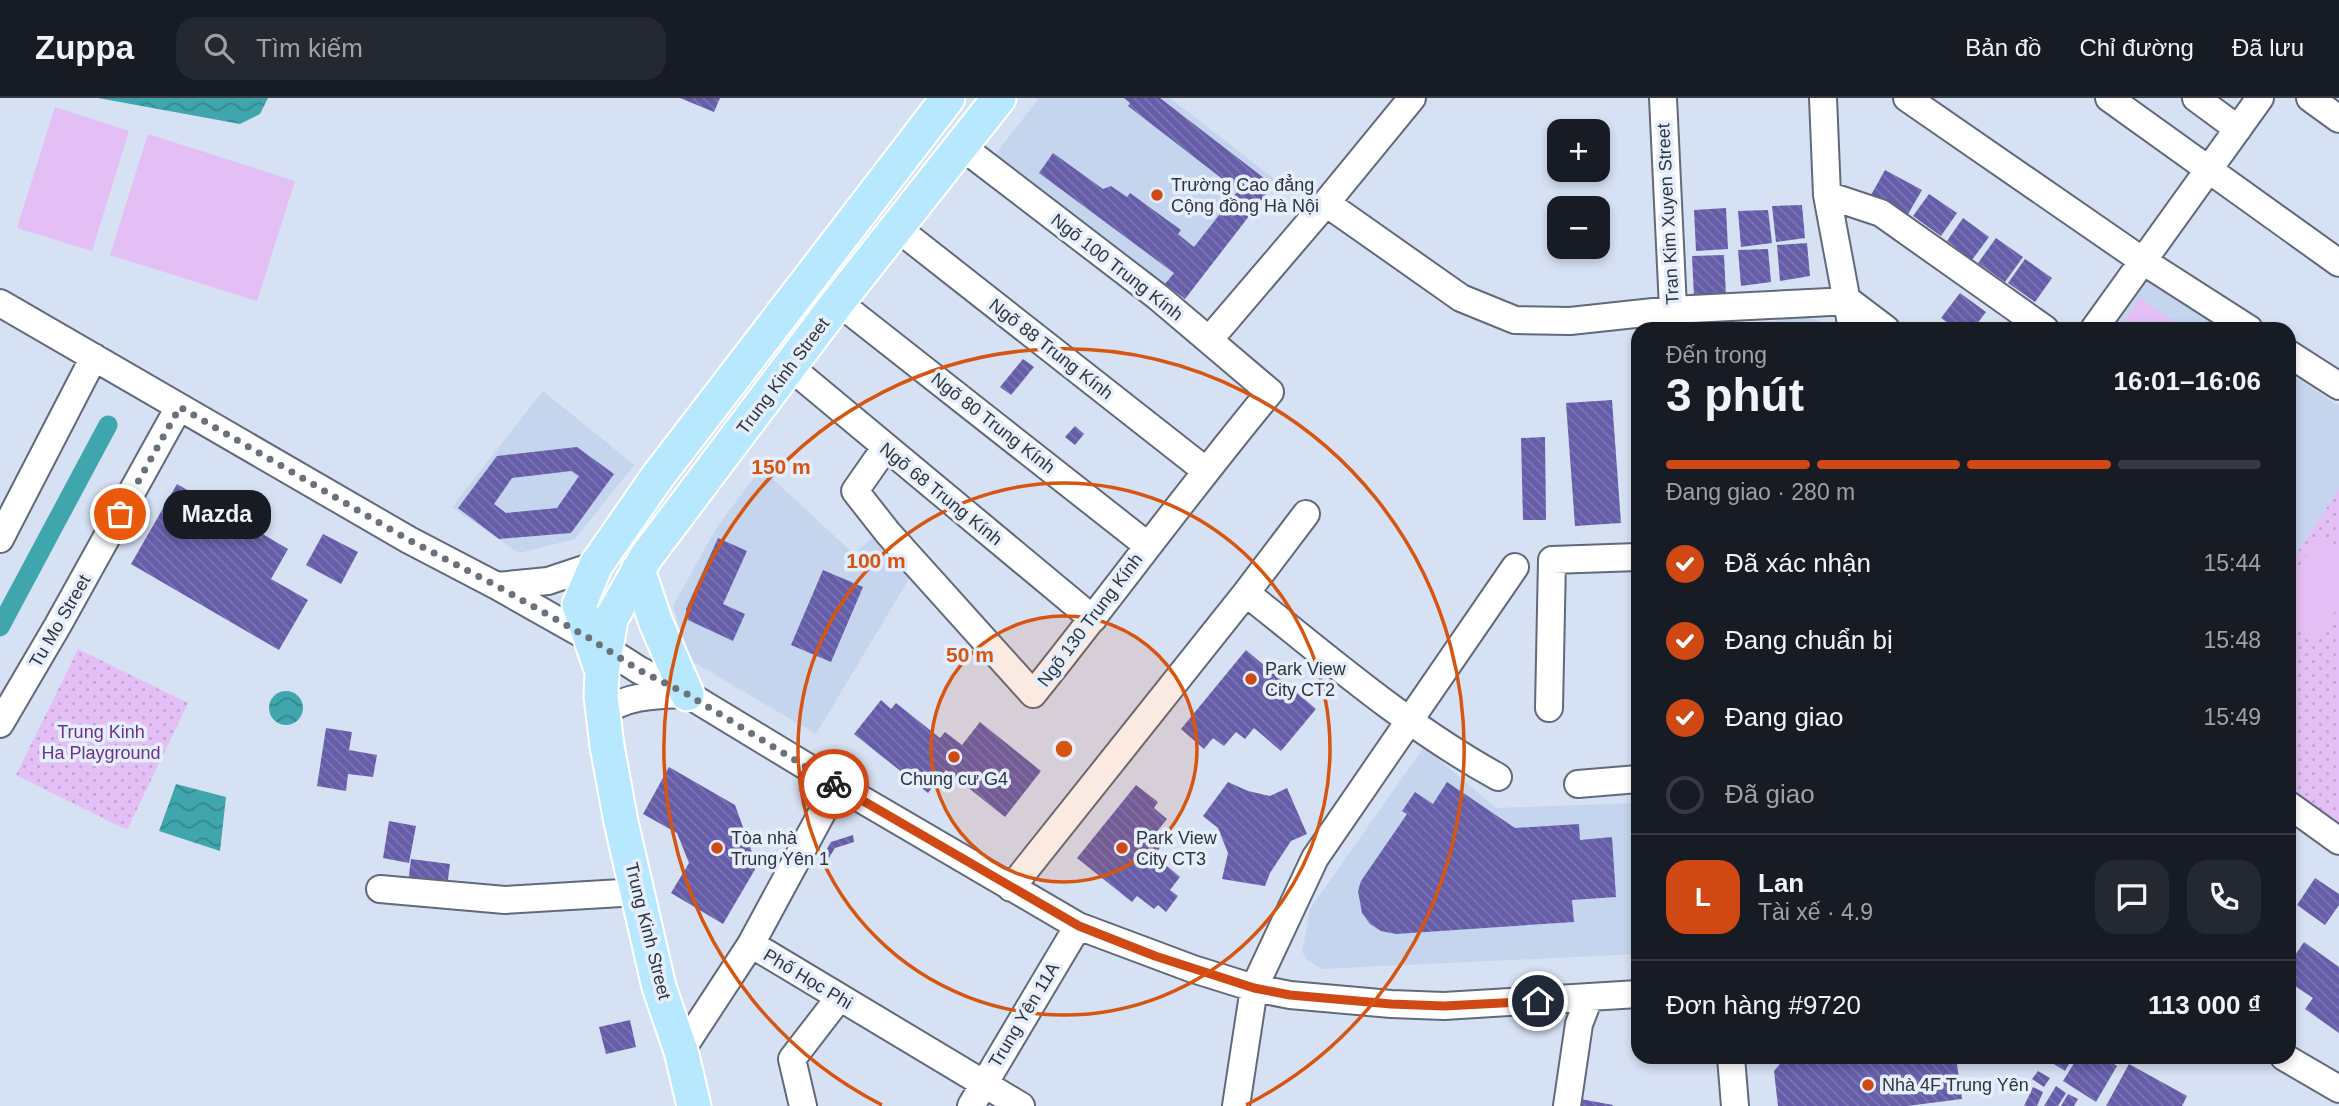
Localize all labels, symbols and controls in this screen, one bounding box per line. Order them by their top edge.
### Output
search box [176,17,666,80]
text: Zuppa [35,29,134,66]
icon: search [200,29,238,67]
text: Tìm kiếm [256,33,363,63]
text: Bản đồ [1965,34,2041,61]
text: Chỉ đường [2079,34,2194,61]
text: Đã lưu [2232,34,2304,61]
map controls [1547,119,1610,259]
button: + [1547,119,1610,182]
street label: Tran Kim Xuyen Street [1653,123,1683,305]
place label: Trường Cao đẳng Cộng đồng Hà Nội [1171,174,1319,216]
marker: Trường Cao đẳng Cộng đồng Hà Nội [1149,187,1165,203]
button: − [1547,196,1610,259]
street label: Ngõ 100 Trung Kính [1047,210,1187,324]
street label: Ngõ 88 Trung Kính [985,295,1117,403]
street label: Trung Kinh Street [733,314,833,438]
text: Đến trong [1666,342,1767,368]
text: 16:01–16:06 [2114,366,2261,396]
street label: Ngõ 80 Trung Kính [927,369,1059,477]
text: 3 phút [1666,369,1804,421]
street label: Ngõ 68 Trung Kính [876,439,1006,549]
text: 150 m [751,455,811,478]
text: Đang giao · 280 m [1666,479,1855,505]
pin [90,484,150,544]
callout: Mazda [162,490,270,538]
icon: bag [101,495,139,533]
text: Mazda [182,501,252,527]
icon: check [1666,545,1704,583]
text: Đã xác nhận [1725,548,1871,578]
text: 100 m [846,549,906,572]
street label: Ngõ 130 Trung Kính [1034,550,1146,690]
text: 15:44 [2203,550,2261,576]
street label: Tu Mo Street [25,571,95,671]
icon: check [1666,622,1704,660]
text: Đang chuẩn bị [1725,625,1893,655]
text: 15:48 [2203,627,2261,653]
text: 50 m [946,643,994,666]
place label: Park View City CT2 [1265,659,1347,700]
marker: Park View City CT2 [1243,671,1259,687]
icon: check [1666,699,1704,737]
text: Đang giao [1725,702,1844,732]
text: 15:49 [2203,704,2261,730]
park label: Trung Kinh Ha Playground [41,722,161,763]
centre of rings [1052,737,1076,761]
courier [799,749,869,819]
marker: Chung cư G4 [946,749,962,765]
icon: bike [815,765,853,803]
place label: Chung cư G4 [900,769,1008,789]
text: Đã giao [1725,779,1815,809]
place label: Tòa nhà Trung Yên 1 [731,828,829,869]
place label: Park View City CT3 [1136,828,1218,869]
marker: Tòa nhà Trung Yên 1 [709,840,725,856]
marker: Park View City CT3 [1114,840,1130,856]
street label: Trung Kinh Street [621,860,675,1002]
button: chat [2095,860,2169,934]
button: phone [2187,860,2261,934]
text: Lan [1758,868,1804,898]
text: L [1695,882,1711,912]
text: Tài xế · 4.9 [1758,899,1873,925]
street label: Phố Học Phi [760,945,856,1013]
street label: Trung Yên 11A [985,959,1063,1071]
pin [1508,971,1568,1031]
icon: home [1519,982,1557,1020]
text: Đơn hàng #9720 [1666,990,1861,1020]
text: 113 000 ₫ [2148,990,2261,1020]
place label: Nhà 4F Trung Yên [1882,1075,2029,1095]
marker: Nhà 4F Trung Yên [1860,1077,1876,1093]

